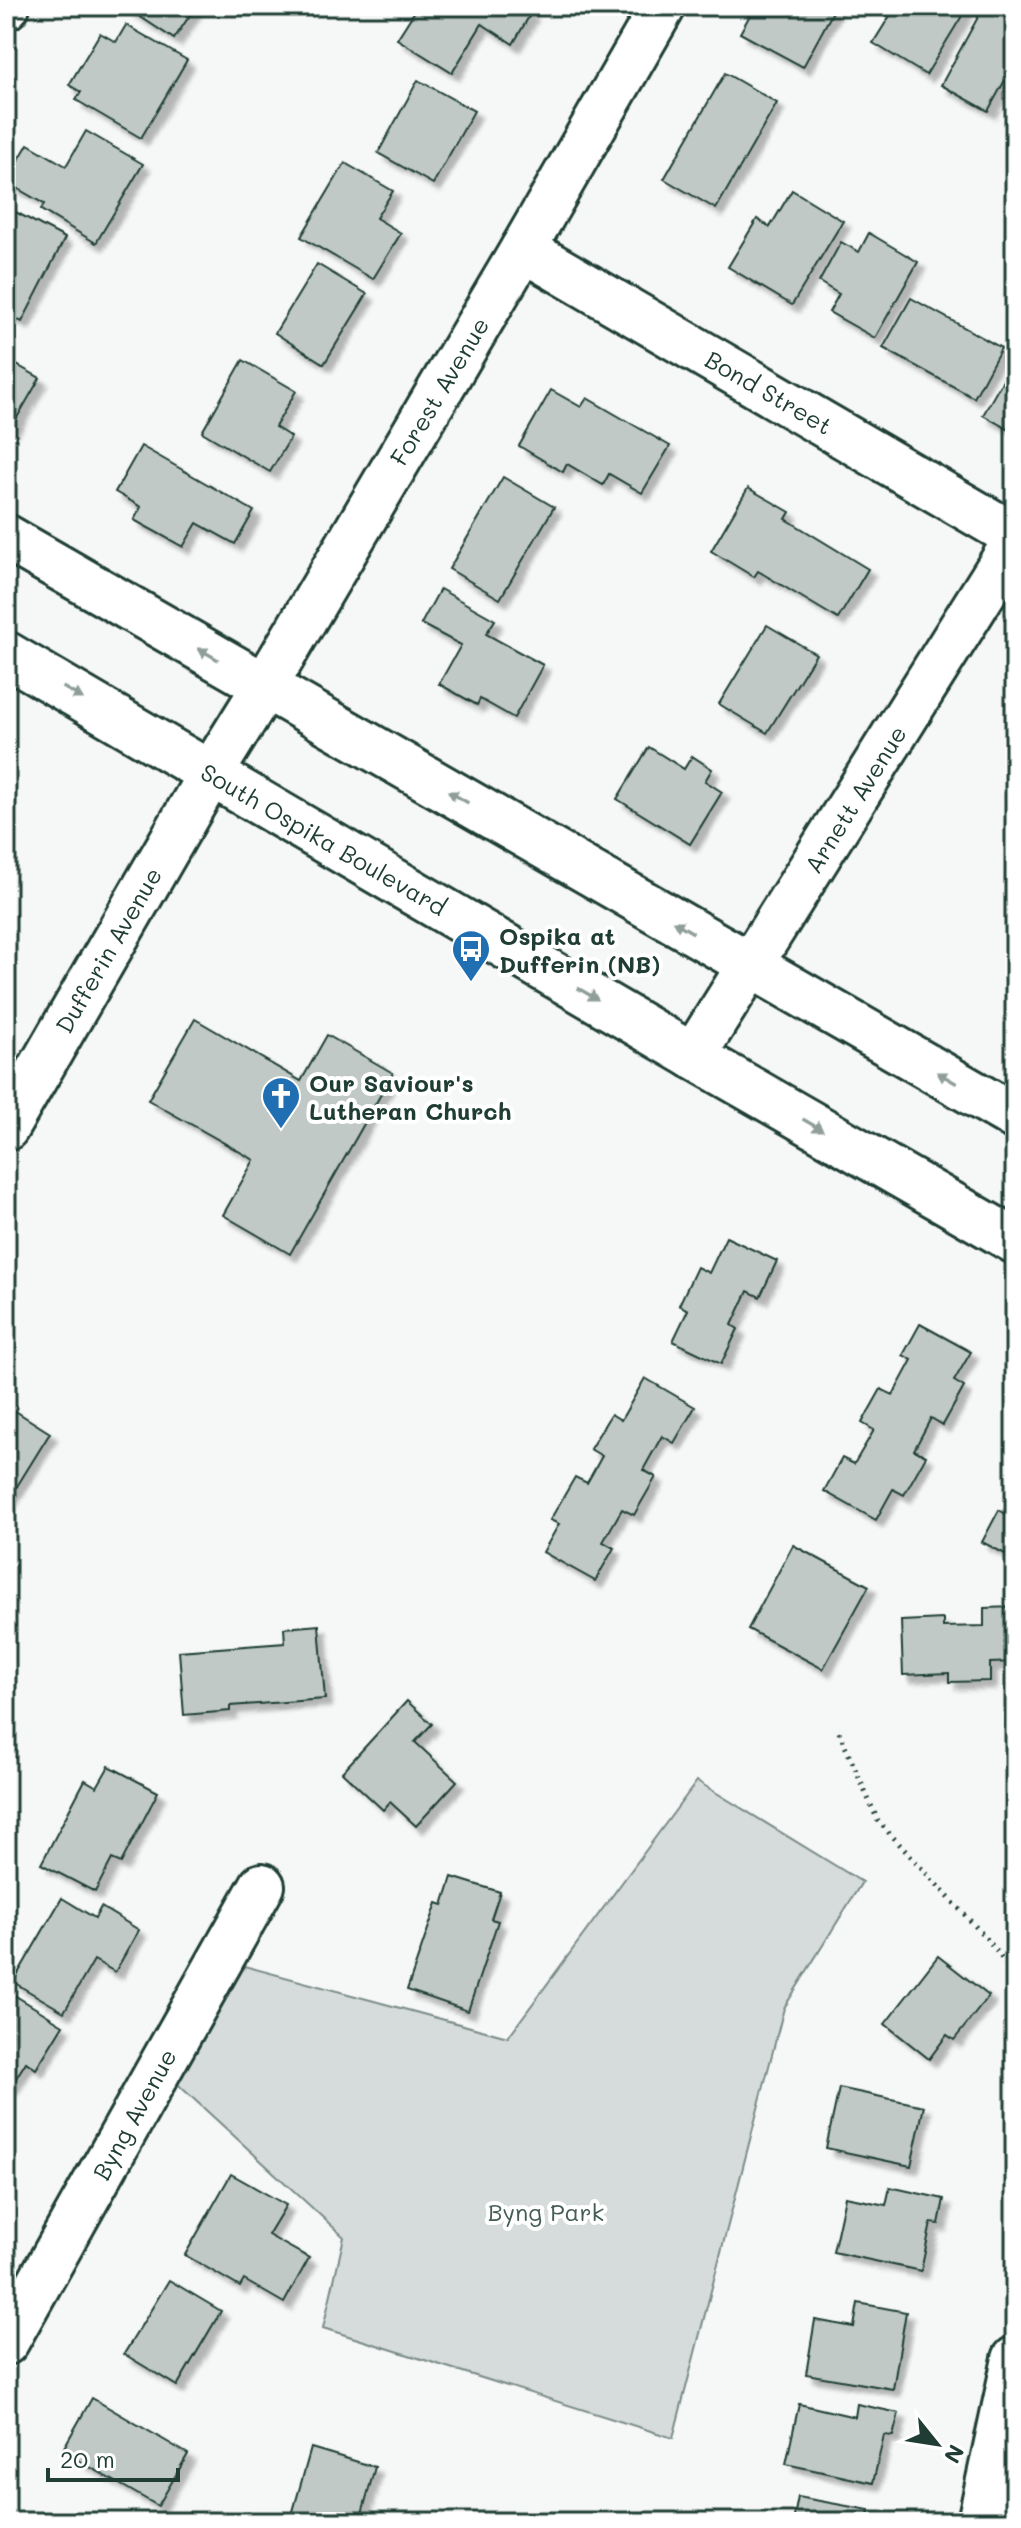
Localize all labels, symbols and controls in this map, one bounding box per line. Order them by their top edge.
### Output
street label: Forest Avenue [383,311,495,471]
street label: Bond Street [700,343,838,441]
one-way arrow [197,647,220,661]
one-way arrow [62,686,85,700]
street label: Arnett Avenue [797,719,913,879]
street label: South Ospika Boulevard [195,756,453,922]
one-way arrow [447,790,469,804]
street label: Dufferin Avenue [48,861,168,1039]
place label: Ospika at Dufferin (NB) [499,920,660,979]
one-way arrow [672,920,695,934]
bus stop icon: Ospika at Dufferin (NB) [450,928,492,983]
one-way arrow [577,987,599,1001]
place label: Our Saviour's Lutheran Church [309,1067,512,1126]
one-way arrow [936,1071,958,1085]
church icon: Our Saviour's Lutheran Church [260,1075,302,1130]
one-way arrow [802,1118,824,1132]
street label: Byng Avenue [85,2043,183,2185]
park label: Byng Park [488,2196,604,2227]
north arrow [897,2404,977,2484]
scale bar [48,2432,178,2482]
text: N [938,2440,971,2469]
text: 20 m [60,2443,115,2474]

